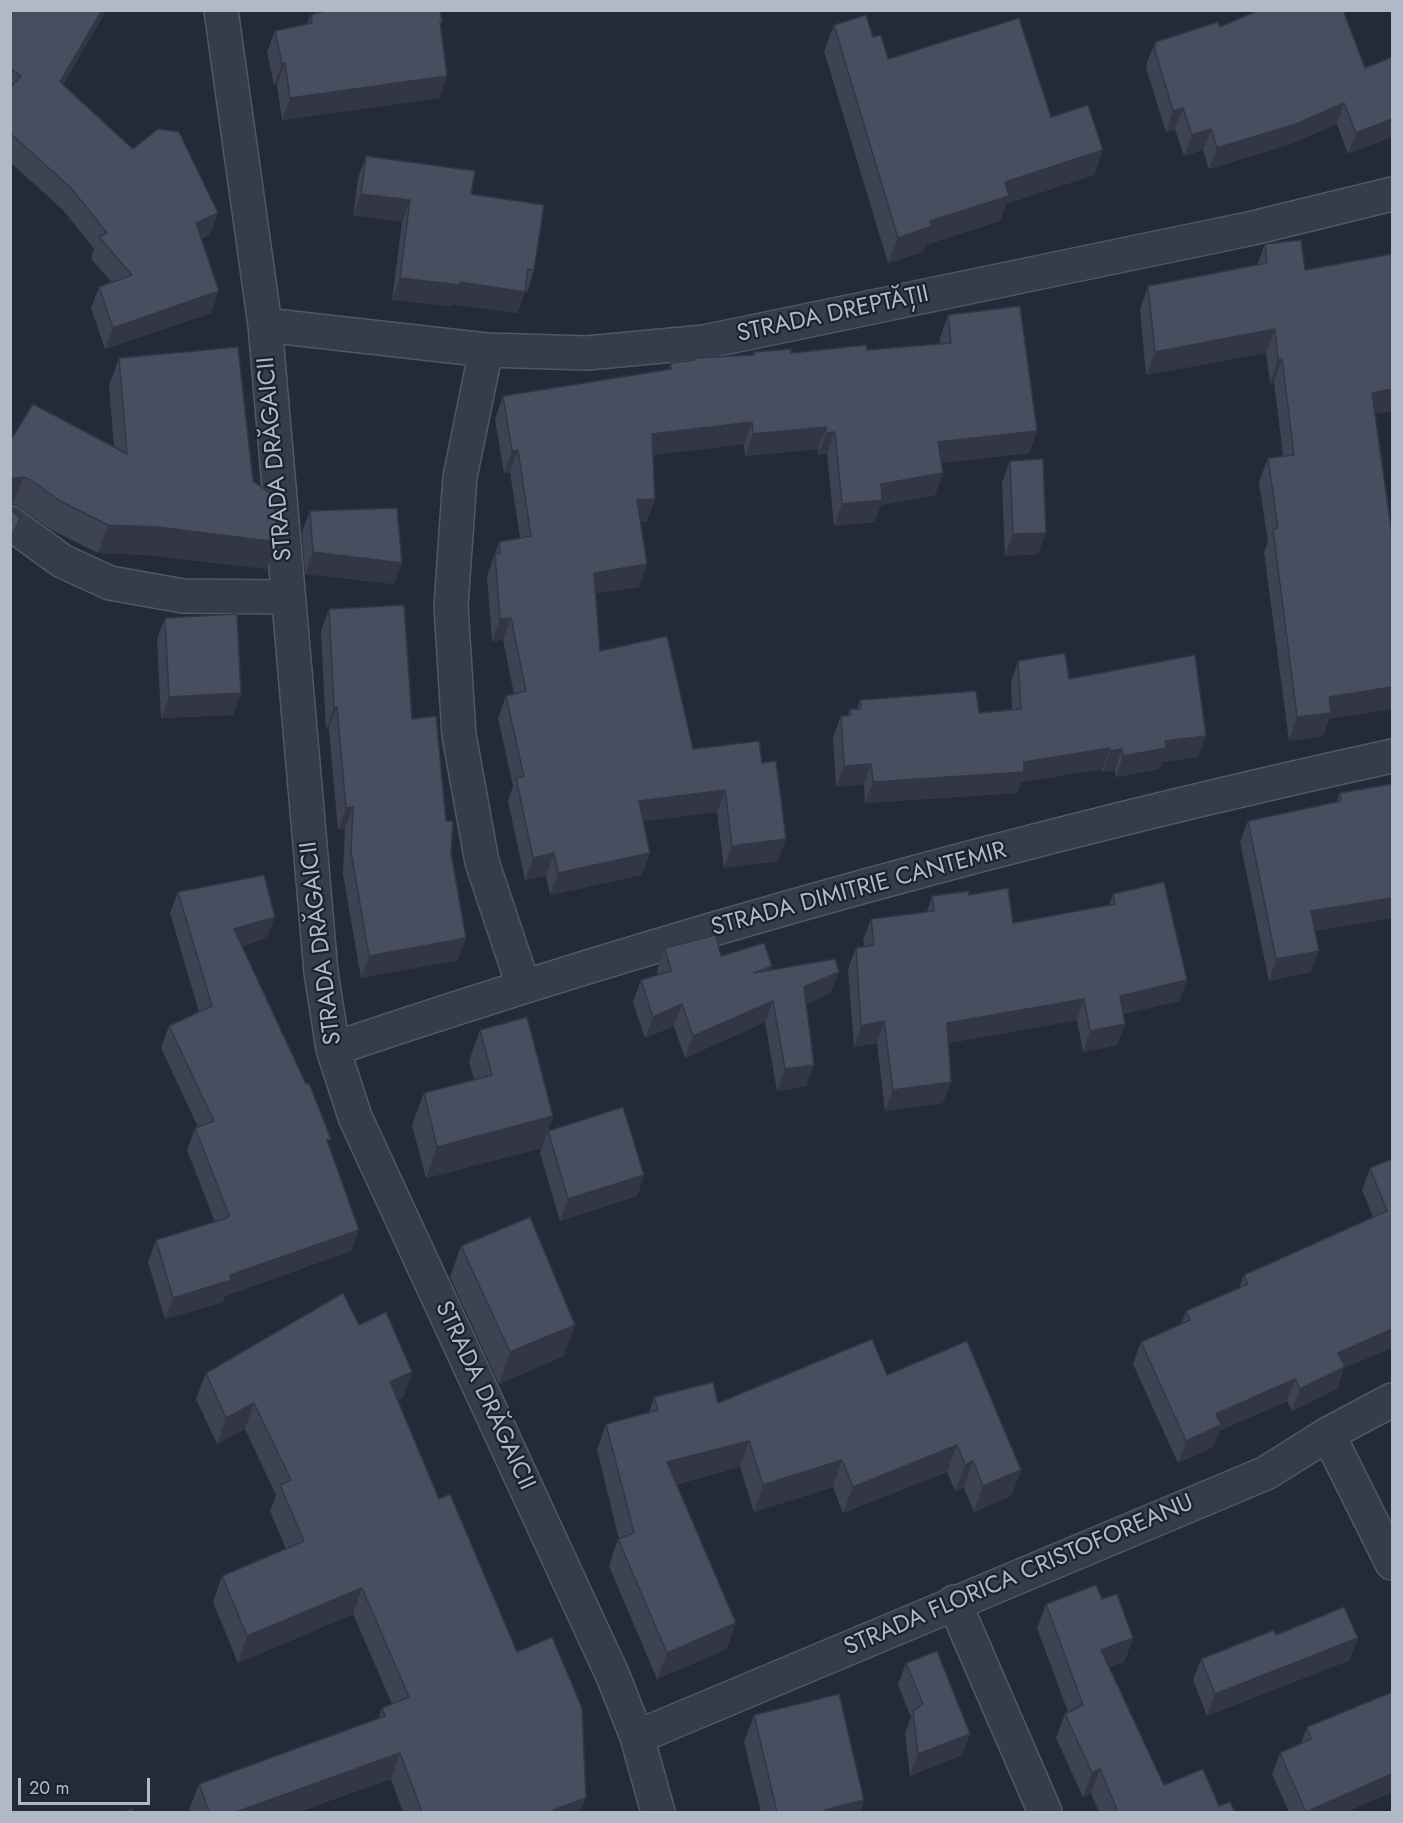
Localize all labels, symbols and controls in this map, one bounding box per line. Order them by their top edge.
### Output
street label: STRADA DREPTĂȚII [735,281,931,349]
street label: STRADA DRĂGAICII [253,356,299,562]
street label: STRADA DIMITRIE CANTEMIR [708,837,1010,943]
street label: STRADA DRĂGAICII [295,840,349,1046]
street label: STRADA DRĂGAICII [428,1297,540,1495]
street label: STRADA FLORICA CRISTOFOREANU [840,1489,1198,1663]
scale bar [21,1766,153,1804]
text: 20 m [29,1775,69,1801]

